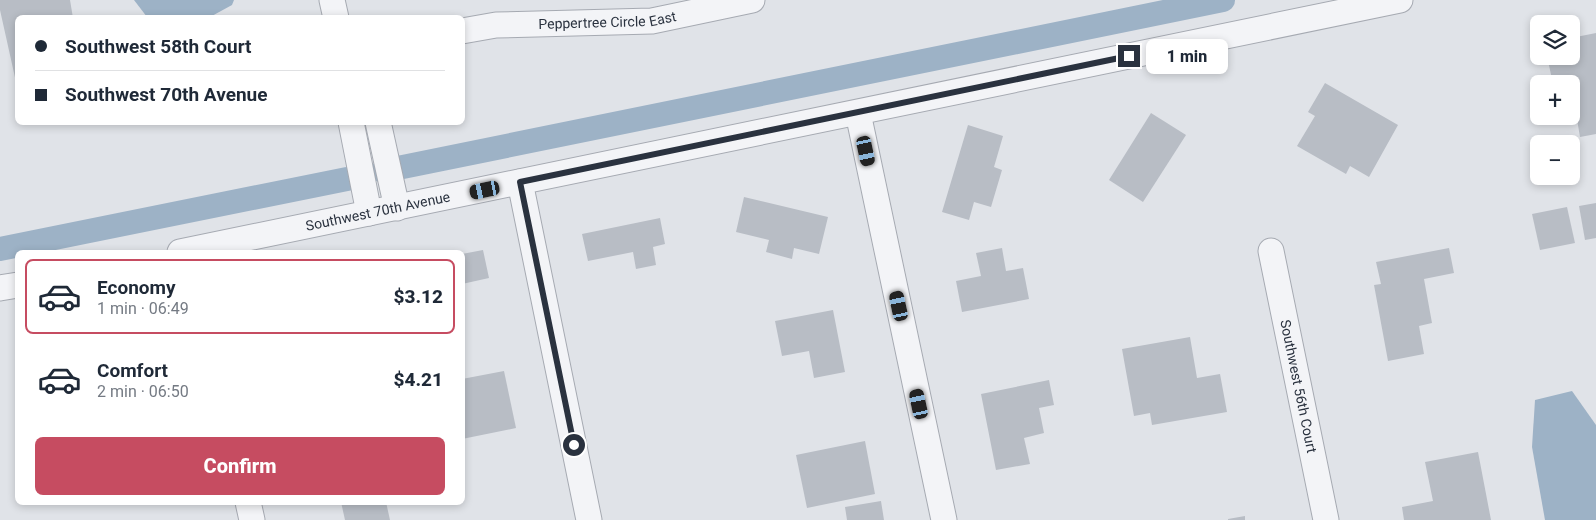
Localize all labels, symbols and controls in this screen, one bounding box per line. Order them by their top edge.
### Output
street label: Peppertree Circle East [538,8,678,32]
map controls [1530,15,1580,185]
button: layers [1530,15,1580,65]
text: Southwest 58th Court [65,35,252,58]
callout: 1 min [1146,38,1229,74]
route end [1118,45,1140,67]
text: 1 min [1167,47,1207,66]
button: + [1530,75,1580,125]
text: Southwest 70th Avenue [65,83,267,106]
car [855,135,876,167]
button: − [1530,135,1580,185]
car [468,180,501,200]
street label: Southwest 70th Avenue [304,188,451,234]
icon: car [37,274,82,319]
text: Economy [97,276,176,299]
text: $3.12 [394,285,443,308]
car [888,290,909,322]
text: 1 min · 06:49 [97,299,189,318]
street label: Southwest 56th Court [1277,318,1320,455]
icon: car [37,357,82,402]
text: Comfort [97,359,168,382]
text: $4.21 [394,368,443,391]
text: 2 min · 06:50 [97,382,189,401]
car [908,388,929,420]
route start [563,434,585,456]
button: Confirm [35,437,445,495]

